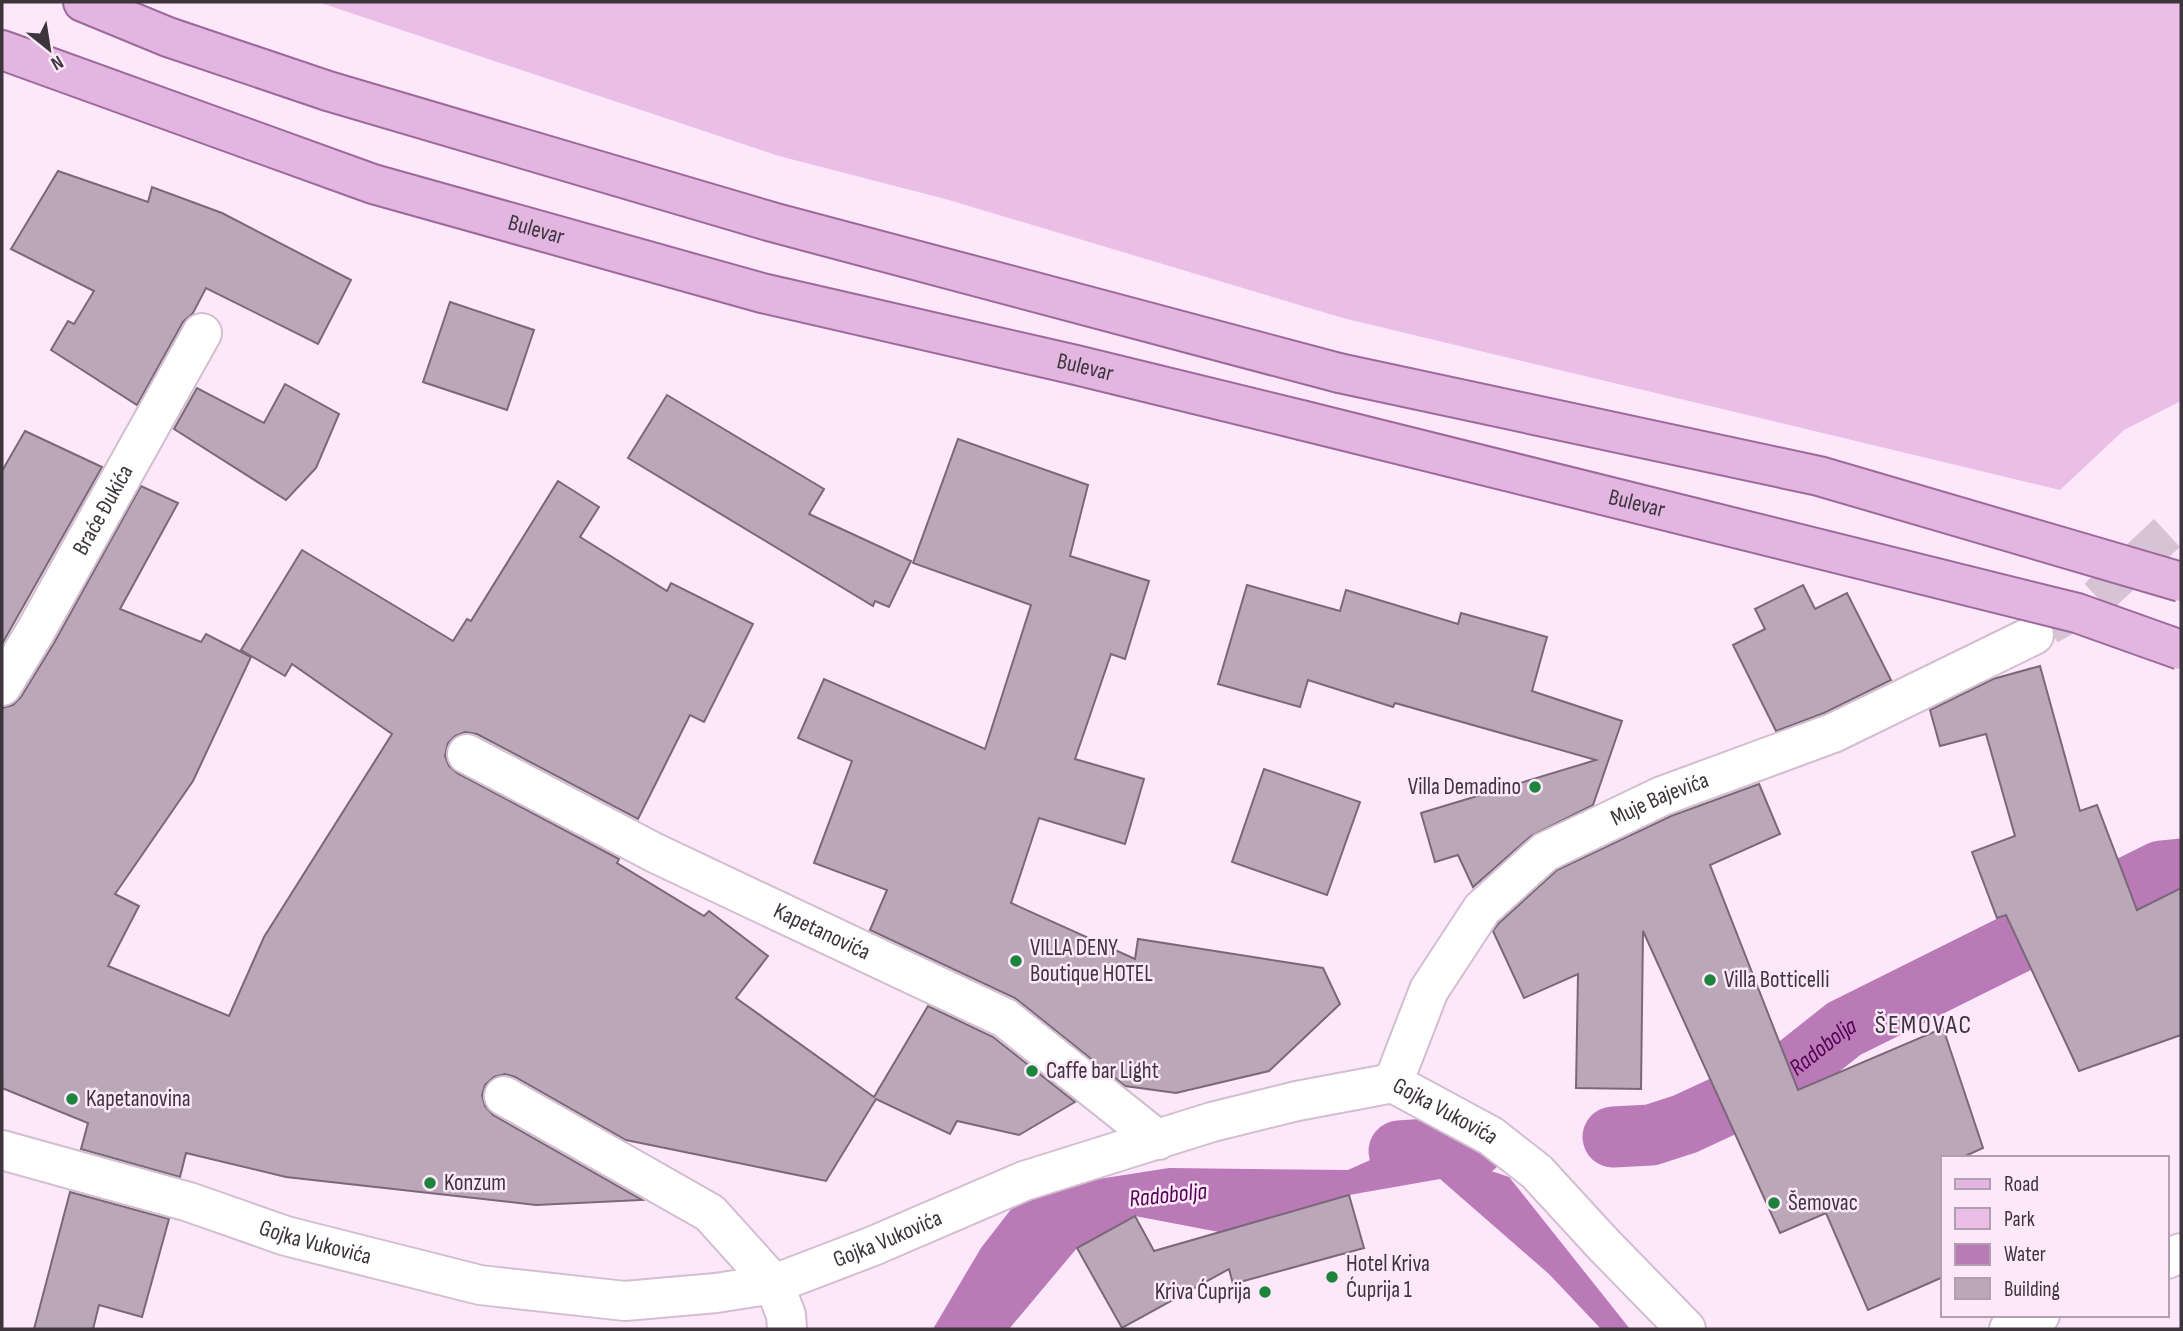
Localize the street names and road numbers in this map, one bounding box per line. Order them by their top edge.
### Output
street label: Bulevar [505,209,568,251]
street label: Bulevar [1054,347,1117,388]
street label: Braće Đukića [67,460,140,560]
street label: Bulevar [1606,483,1668,524]
street label: Muje Bajevića [1606,766,1712,832]
street label: Kapetanovića [769,897,875,966]
street label: Gojka Vukovića [1388,1072,1504,1150]
street label: Gojka Vukovića [829,1204,946,1274]
street label: Gojka Vukovića [256,1214,374,1271]

